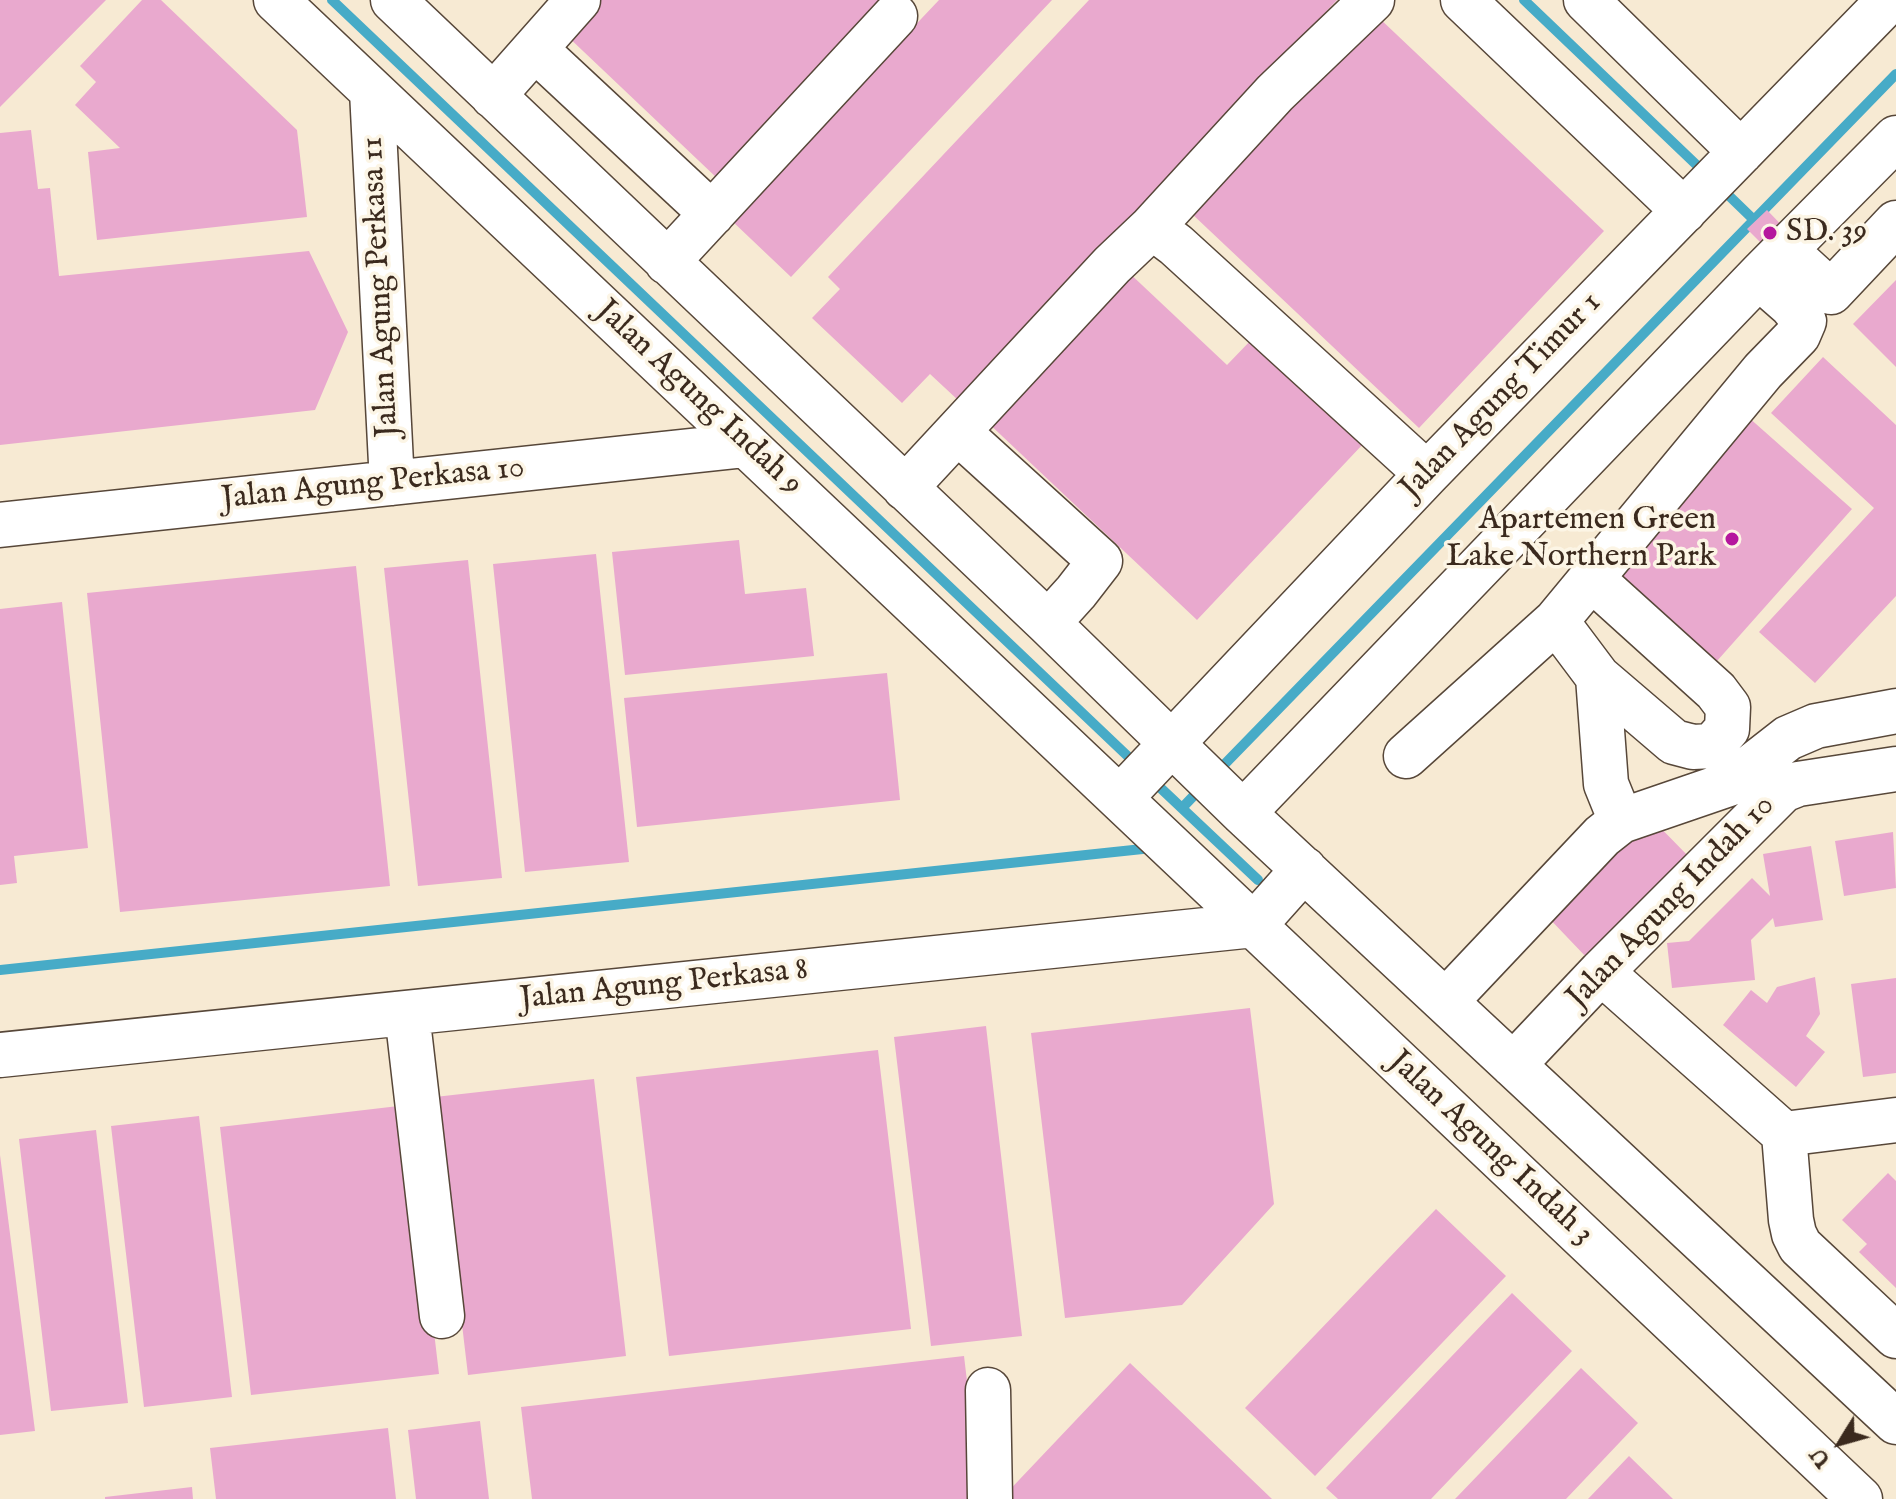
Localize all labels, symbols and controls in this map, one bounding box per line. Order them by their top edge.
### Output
street label: Jalan Agung Perkasa 11 [355,136,409,438]
place label: SD. 39 [1786,214,1867,252]
marker: SD. 39 [1761,224,1779,242]
street label: Jalan Agung Timur 1 [1393,285,1611,509]
street label: Jalan Agung Indah 9 [586,293,810,505]
street label: Jalan Agung Perkasa 10 [220,450,526,520]
place label: Apartemen Green Lake Northern Park [1446,502,1716,577]
marker: Apartemen Green Lake Northern Park [1723,530,1741,548]
street label: Jalan Agung Indah 10 [1560,788,1784,1018]
street label: Jalan Agung Perkasa 8 [518,952,810,1020]
street label: Jalan Agung Indah 3 [1379,1044,1601,1254]
north arrow [1800,1403,1880,1483]
text: U [1804,1442,1838,1473]

